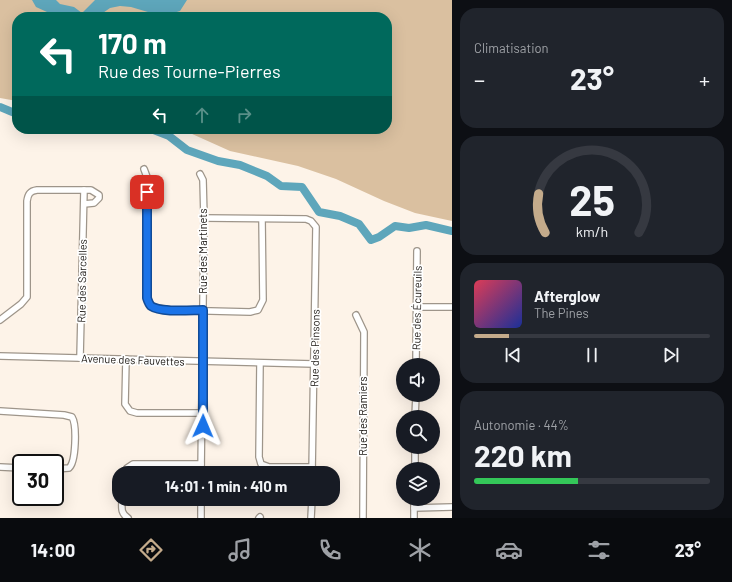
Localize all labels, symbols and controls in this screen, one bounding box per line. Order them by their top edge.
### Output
text: 170 m [98,26,167,60]
icon: left [32,28,84,80]
text: Climatisation [474,40,549,56]
text: Rue des Tourne-Pierres [98,60,281,82]
text: 23° [570,60,614,96]
text: − [474,66,485,92]
text: + [699,66,710,92]
icon: left [149,104,171,126]
icon: ahead [191,104,213,126]
icon: right [233,104,255,126]
text: 25 [569,174,615,224]
pin [130,175,164,209]
icon: arrive [136,181,158,203]
street label: Rue des Martinets [196,208,209,294]
text: km/h [576,223,608,240]
street label: Rue des Sarcelles [74,239,89,323]
street label: Rue des Écureuils [409,266,424,350]
text: Afterglow [534,287,600,305]
text: The Pines [534,305,589,321]
street label: Rue des Pinsons [307,309,322,387]
icon: previous [502,344,524,366]
icon: pause [581,344,603,366]
icon: next [660,344,682,366]
street label: Avenue des Fauvettes [81,351,185,368]
map controls [396,358,440,506]
button: sound [396,358,440,402]
street label: Rue des Ramiers [356,376,369,456]
position arrow [182,405,224,447]
button: search [396,410,440,454]
text: Autonomie · 44% [474,417,569,433]
text: 220 km [474,437,572,473]
speed limit sign: 30 [12,454,64,506]
button: layers [396,462,440,506]
text: 14:01 · 1 min · 410 m [165,477,287,495]
icon: directions [137,536,165,564]
icon: music [226,536,254,564]
icon: phone [316,536,344,564]
icon: climate [406,536,434,564]
icon: car [495,536,523,564]
icon: filters [585,536,613,564]
text: 14:00 [31,539,75,561]
text: 23° [675,539,701,561]

